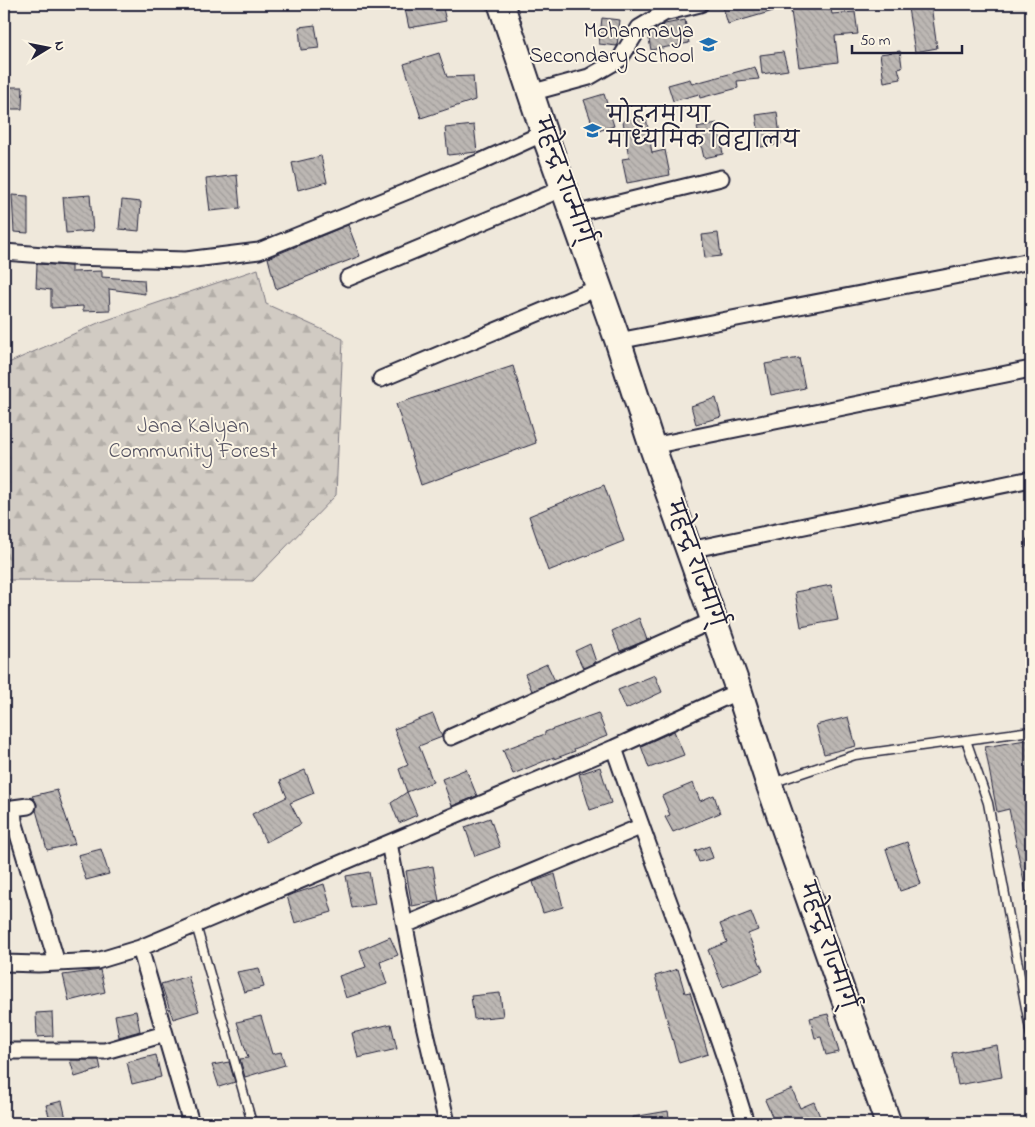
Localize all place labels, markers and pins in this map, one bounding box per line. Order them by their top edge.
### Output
place label: Mohanmaya Secondary School [529,16,694,74]
school or university icon: Mohanmaya Secondary School [698,35,718,55]
place label: मोहनमाया माध्यमिक विद्यालय [606,97,801,158]
school or university icon: मोहनमाया माध्यमिक विद्यालय [583,120,603,140]

